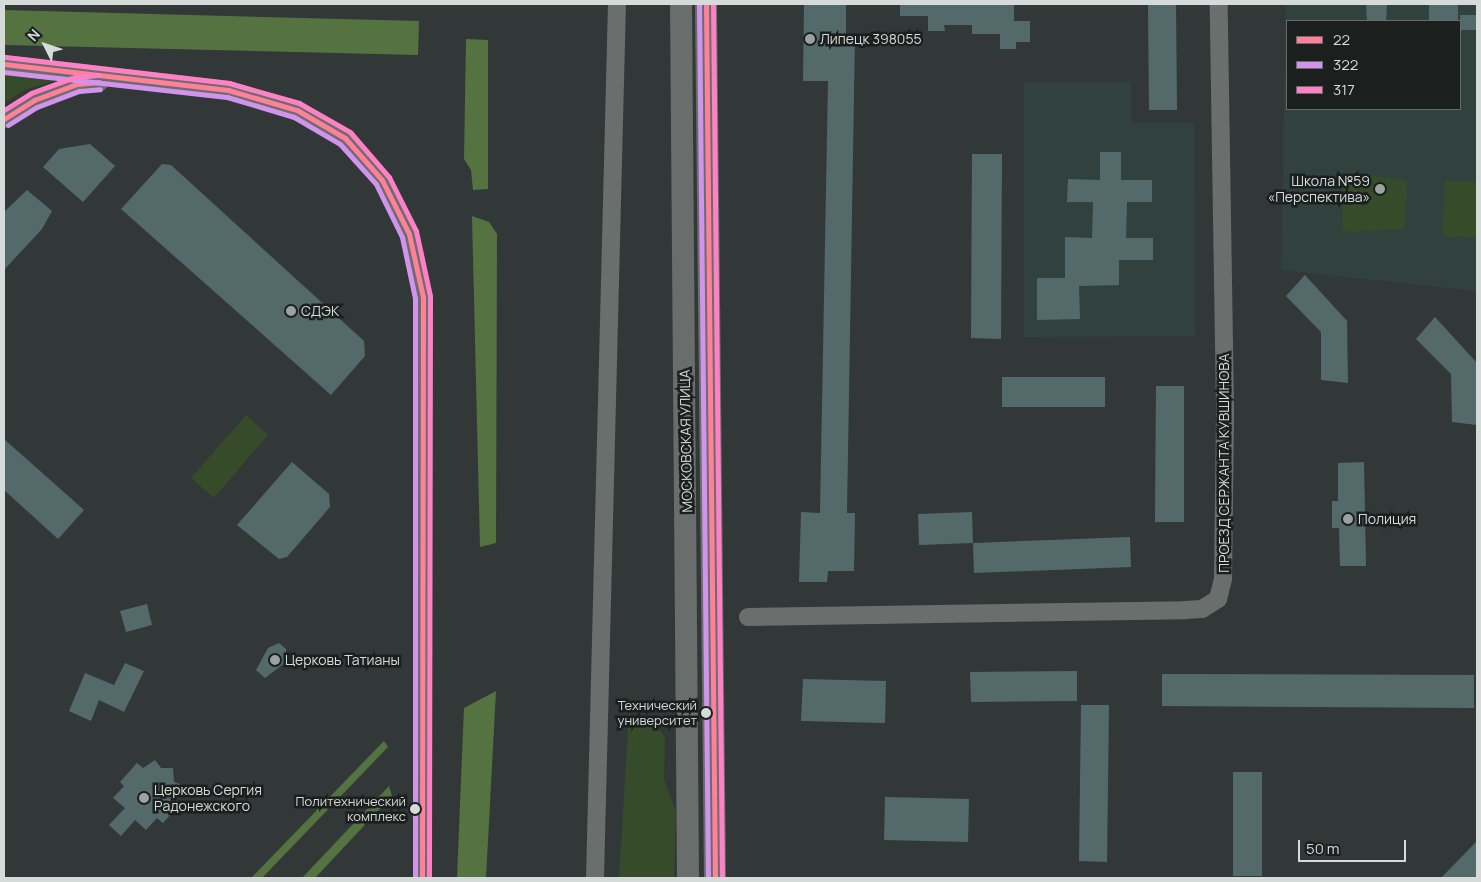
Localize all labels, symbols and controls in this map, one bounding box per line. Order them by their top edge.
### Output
north arrow [20,20,70,70]
legend [1286,20,1461,110]
text: N [23,25,44,45]
text: 22 [1333,29,1350,50]
place label: Липецк 398055 [820,31,922,47]
marker: Липецк 398055 [804,33,816,45]
text: 322 [1333,54,1358,75]
text: 317 [1333,79,1355,100]
place label: Школа №59 «Перспектива» [1268,173,1370,206]
marker: Школа №59 «Перспектива» [1374,183,1386,195]
place label: СДЭК [301,303,339,319]
marker: СДЭК [285,305,297,317]
street label: ПРОЕЗД СЕРЖАНТА КУВШИНОВА [1216,353,1232,573]
street label: МОСКОВСКАЯ УЛИЦА [676,369,696,513]
place label: Полиция [1358,511,1416,527]
marker: Полиция [1342,513,1354,525]
place label: Церковь Татианы [285,652,400,668]
marker: Церковь Татианы [269,654,281,666]
place label: Технический университет [618,698,697,729]
marker: Технический университет [701,708,711,718]
place label: Церковь Сергия Радонежского [154,782,262,814]
marker: Церковь Сергия Радонежского [138,792,150,804]
place label: Политехнический комплекс [295,794,406,825]
marker: Политехнический комплекс [410,804,420,814]
scale bar [1301,830,1408,862]
text: 50 m [1306,838,1340,859]

